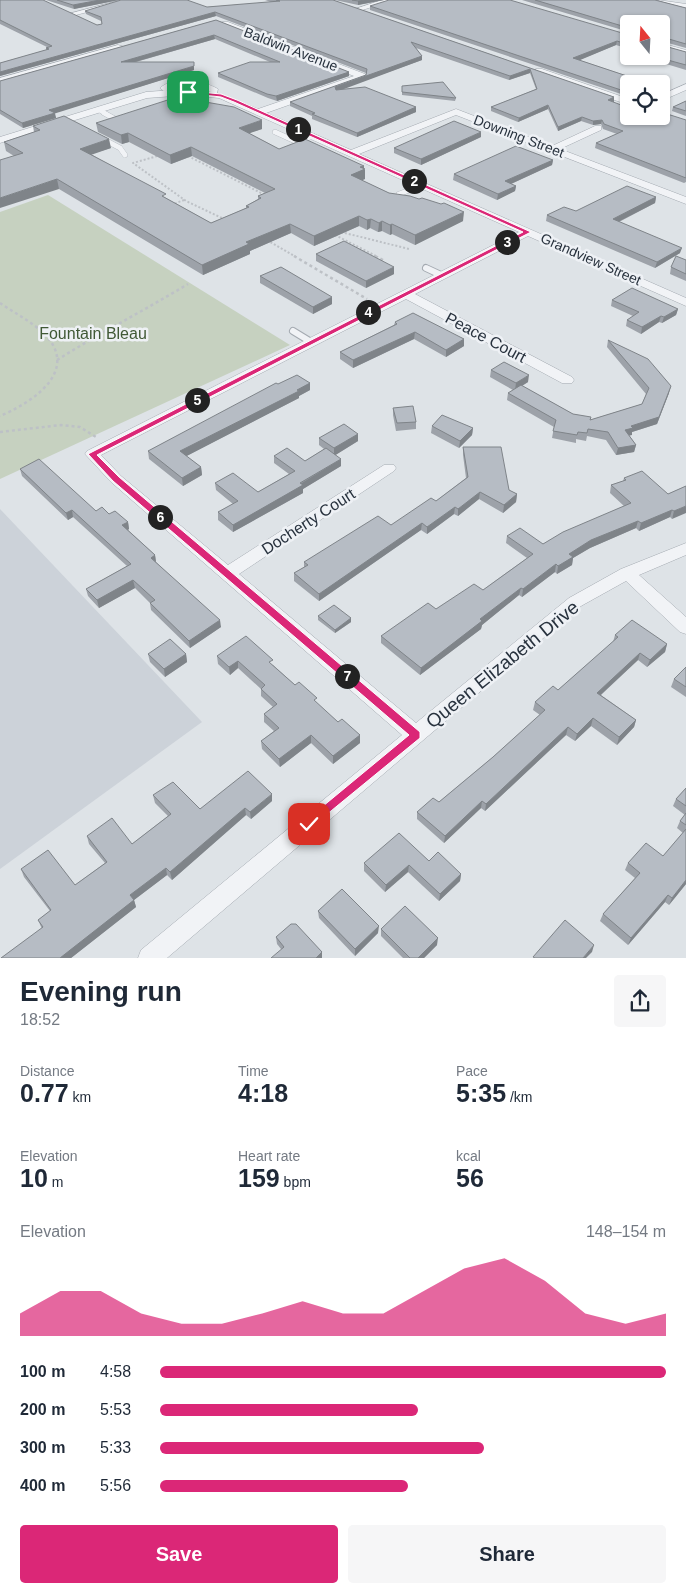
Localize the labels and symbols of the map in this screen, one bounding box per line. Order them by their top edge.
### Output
north arrow [620,15,670,65]
street label: Baldwin Avenue [242,24,340,74]
pin [167,71,209,113]
street label: Downing Street [471,111,567,161]
pin: 1 [286,116,310,142]
pin: 2 [402,168,426,194]
pin: 3 [494,230,520,254]
street label: Grandview Street [538,230,644,288]
pin: 4 [356,300,380,324]
street label: Peace Court [443,309,530,366]
park label: Fountain Bleau [39,325,147,342]
pin: 5 [184,388,210,412]
street label: Docherty Court [259,485,358,558]
pin: 6 [148,504,172,530]
street label: Queen Elizabeth Drive [422,596,583,732]
pin: 7 [334,664,360,688]
pin [288,803,330,845]

